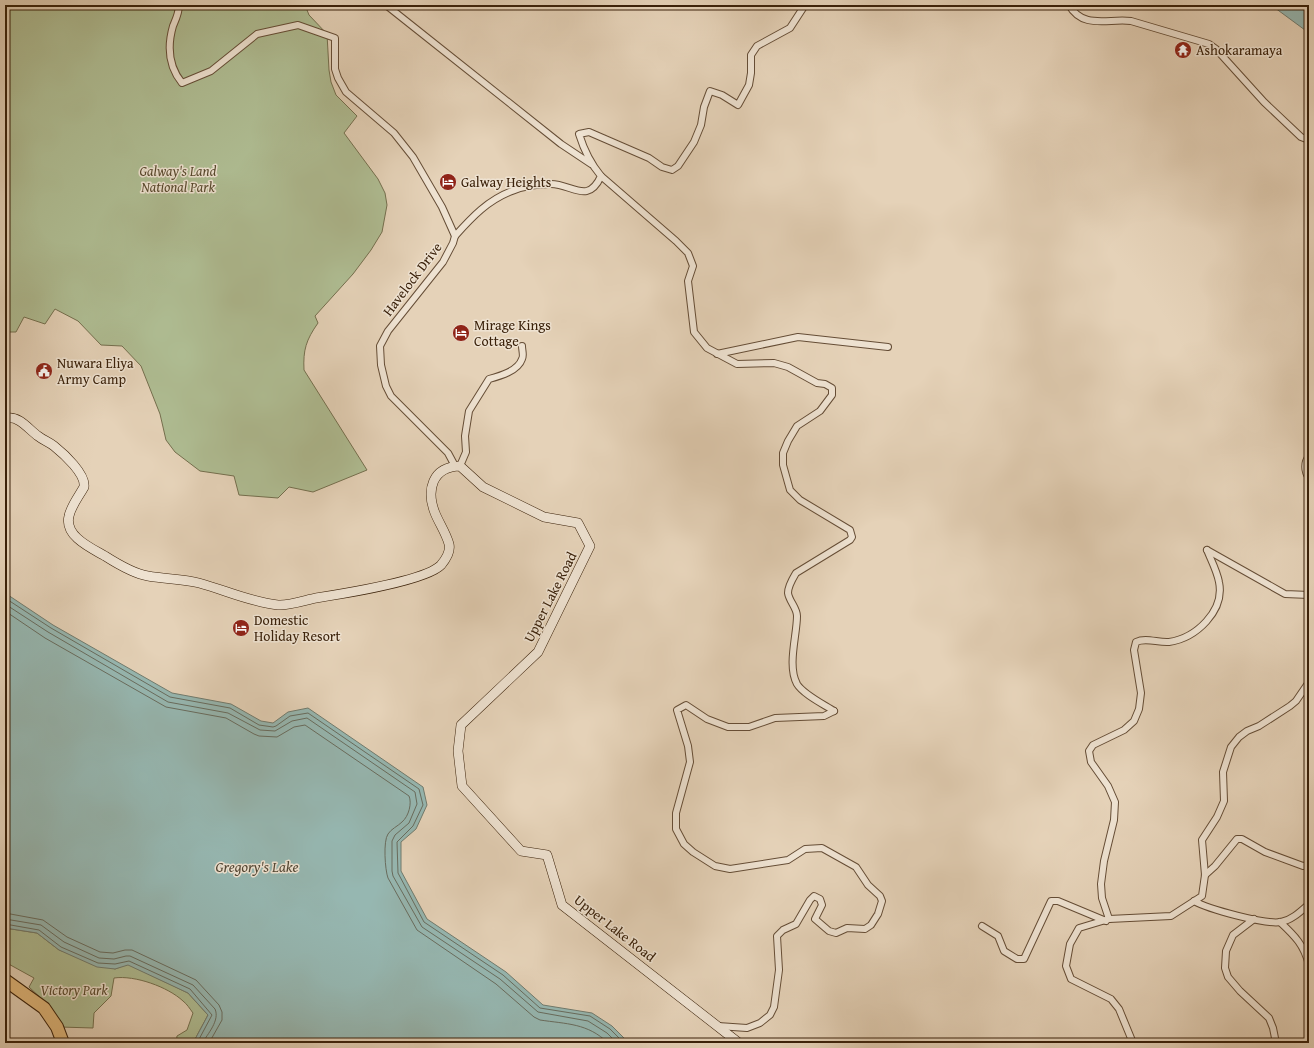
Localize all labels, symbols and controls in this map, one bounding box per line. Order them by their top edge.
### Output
temple icon: Ashokaramaya [1173,40,1193,60]
place label: Ashokaramaya [1196,40,1283,60]
park label: Galway's Land National Park [140,161,217,197]
hotel icon: Galway Heights [438,172,458,192]
place label: Galway Heights [461,172,551,192]
street label: Havelock Drive [378,238,447,320]
place label: Mirage Kings Cottage [474,315,551,351]
hotel icon: Mirage Kings Cottage [451,323,471,343]
place label: Nuwara Eliya Army Camp [57,353,134,389]
public building icon: Nuwara Eliya Army Camp [34,361,54,381]
street label: Upper Lake Road [519,548,582,646]
place label: Domestic Holiday Resort [254,610,341,646]
hotel icon: Domestic Holiday Resort [231,618,251,638]
water label: Gregory's Lake [215,856,299,877]
street label: Upper Lake Road [570,890,661,967]
park label: Victory Park [40,980,108,1000]

